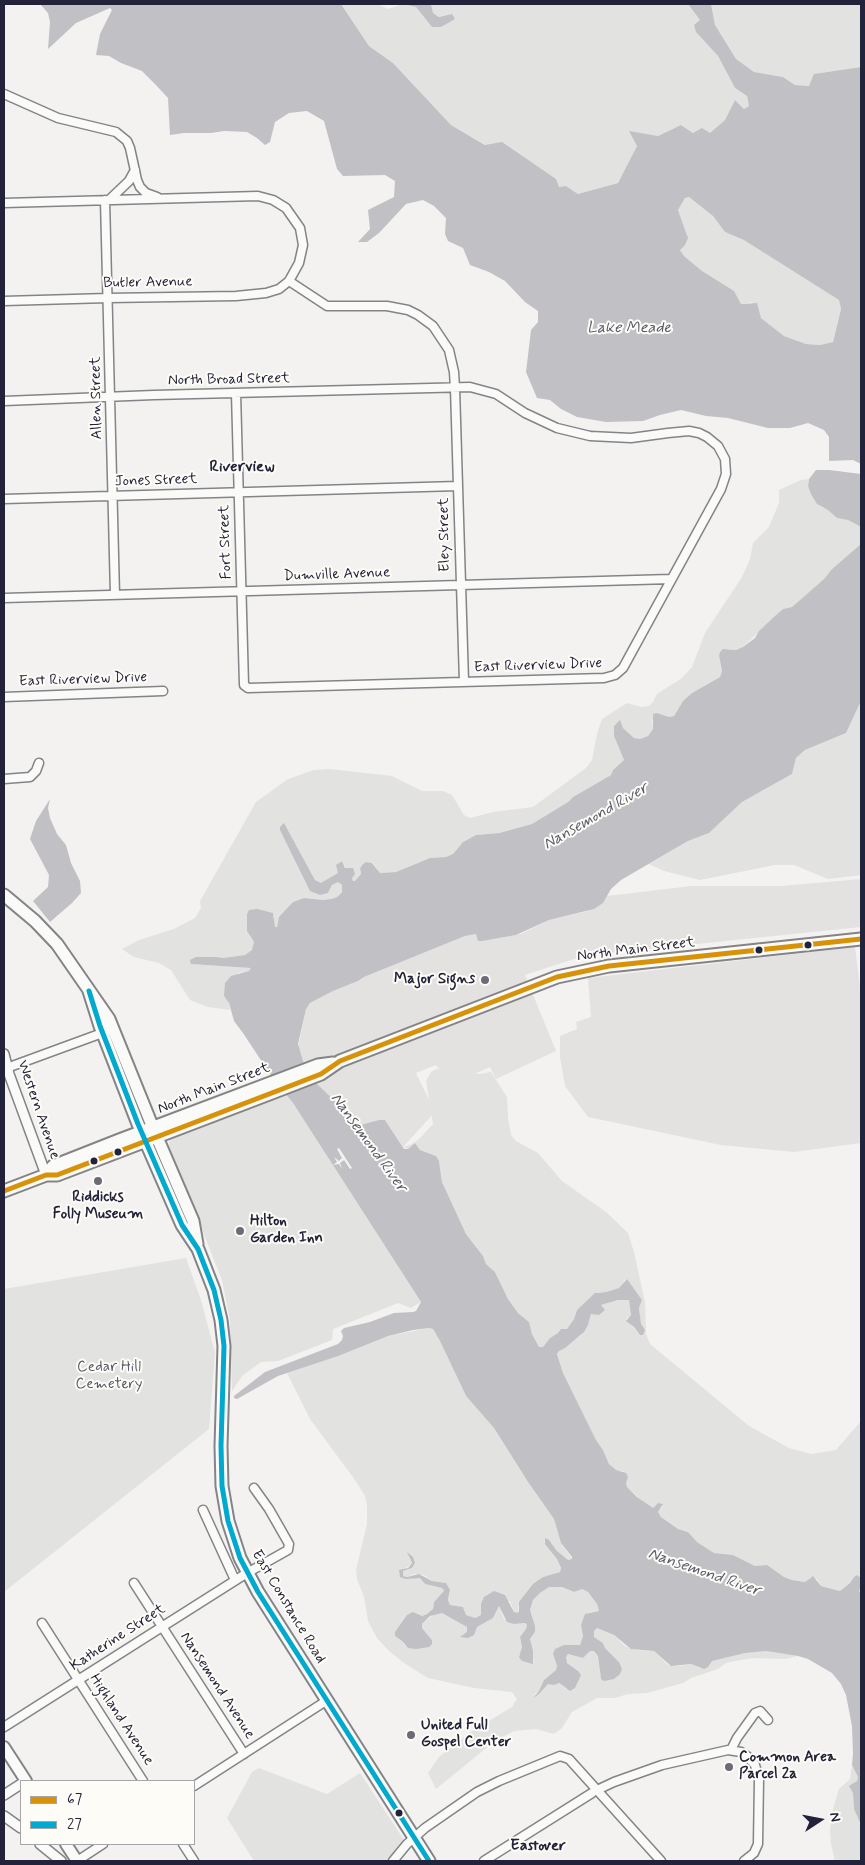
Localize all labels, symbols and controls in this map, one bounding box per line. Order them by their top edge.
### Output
street label: Butler Avenue [103,273,193,293]
water label: Lake Meade [587,319,671,339]
street label: Allen Street [87,356,107,440]
street label: North Broad Street [168,370,290,390]
district label: Riverview [210,458,274,478]
street label: Jones Street [114,471,198,491]
street label: Eley Street [435,498,455,572]
street label: Fort Street [216,504,236,580]
street label: Dumville Avenue [283,564,391,586]
street label: East Riverview Drive [474,655,602,677]
street label: East Riverview Drive [19,669,147,691]
water label: Nansemond River [540,779,652,855]
street label: North Main Street [576,934,696,966]
unlabelled marker [803,940,813,950]
unlabelled marker [754,945,764,955]
place label: Major Signs [394,971,475,989]
marker: Major Signs [479,974,491,986]
street label: Western Avenue [13,1058,63,1162]
street label: North Main Street [155,1059,273,1119]
water label: Nansemond River [326,1090,410,1196]
unlabelled marker [113,1147,123,1157]
unlabelled marker [89,1156,99,1166]
marker: Riddicks Folly Museum [92,1175,104,1187]
place label: Riddicks Folly Museum [53,1189,143,1224]
place label: Hilton Garden Inn [250,1213,323,1248]
marker: Hilton Garden Inn [234,1225,246,1237]
park label: Cedar Hill Cemetery [76,1359,142,1394]
water label: Nansemond River [645,1545,763,1601]
street label: East Constance Road [247,1547,329,1667]
street label: Katherine Street [67,1600,169,1676]
street label: Nansemond Avenue [176,1629,258,1743]
street label: Highland Avenue [85,1671,157,1769]
place label: United Full Gospel Center [421,1717,511,1752]
marker: United Full Gospel Center [405,1729,417,1741]
place label: Common Area Parcel 2a [739,1749,836,1784]
marker: Common Area Parcel 2a [723,1761,735,1773]
legend [20,1780,195,1845]
text: 67 [67,1790,82,1810]
north arrow [795,1795,845,1845]
unlabelled marker [394,1808,404,1818]
text: N [825,1811,844,1823]
text: 27 [67,1815,82,1835]
district label: Eastover [510,1837,566,1857]

